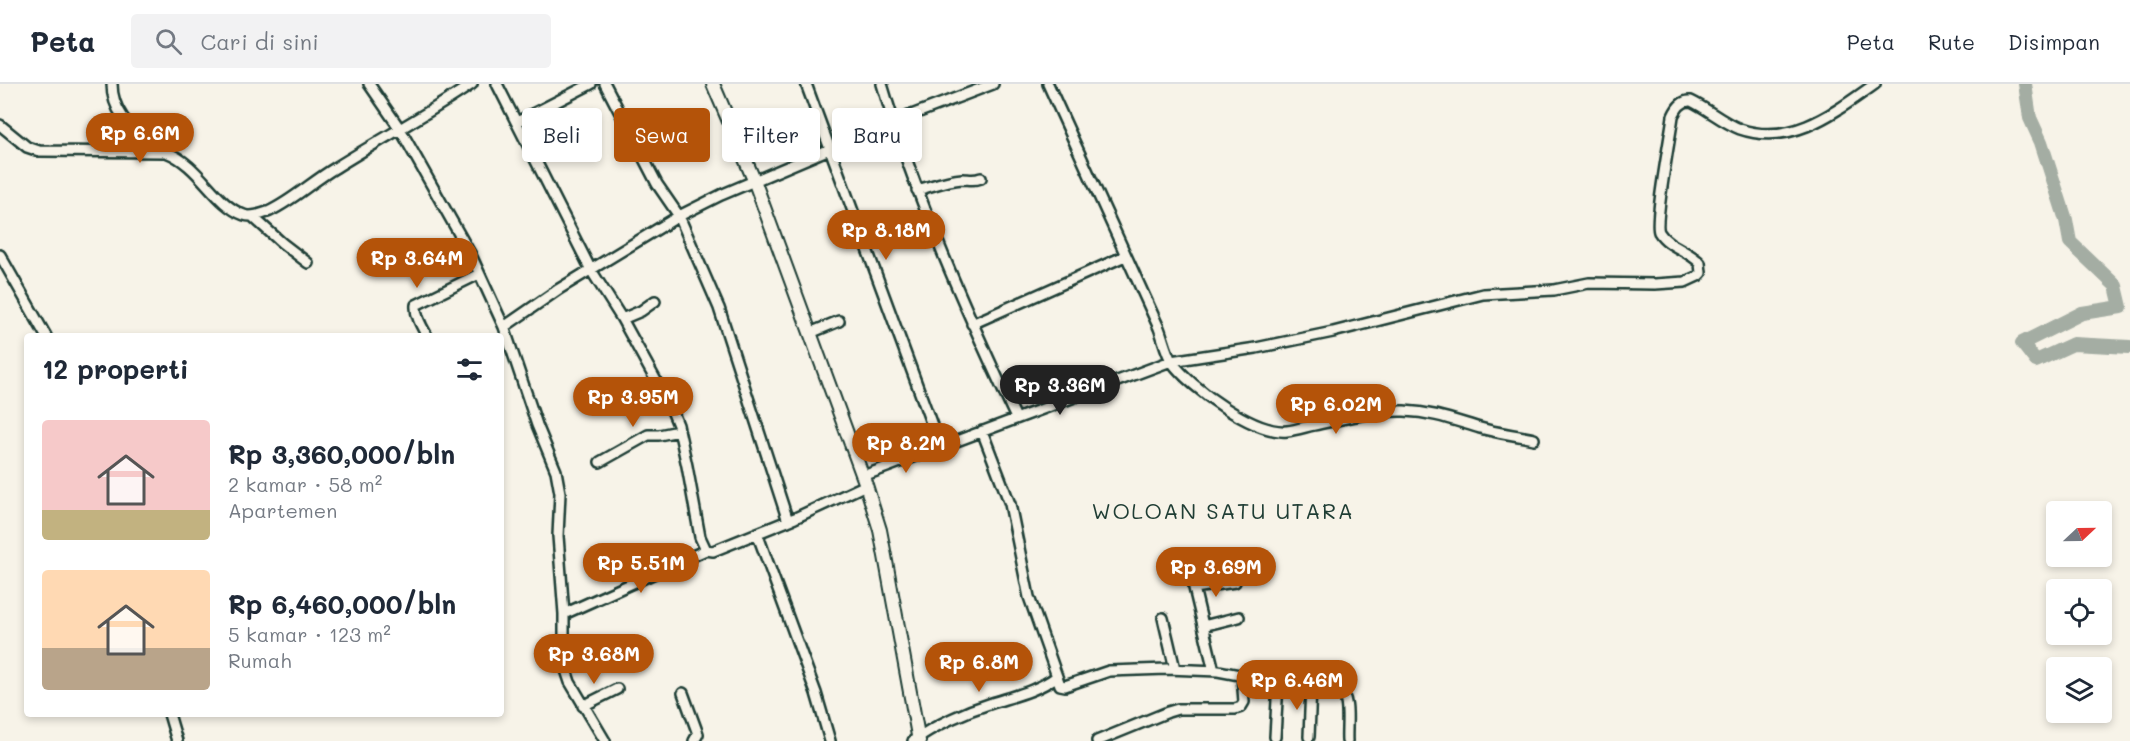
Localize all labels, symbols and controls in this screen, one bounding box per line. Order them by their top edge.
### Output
search box [131,14,551,68]
text: Peta [30,23,95,59]
icon: search [152,25,185,58]
text: Cari di sini [200,27,319,56]
text: Peta [1847,28,1895,55]
text: Rute [1928,28,1975,55]
text: Disimpan [2008,28,2100,55]
chip: Beli [522,108,602,162]
chip: Sewa [614,108,710,162]
chip: Filter [722,108,820,162]
chip: Baru [832,108,922,162]
pin: Rp 6.6M [85,113,195,164]
text: Rp 6.6M [100,119,180,145]
pin: Rp 8.18M [824,210,948,261]
text: Rp 8.18M [841,216,931,242]
pin: Rp 3.64M [355,238,479,289]
text: Rp 3.64M [371,244,463,270]
text: 12 properti [42,352,189,386]
icon: filters [453,353,486,386]
pin: Rp 3.36M [998,365,1122,416]
text: Rp 3.36M [1014,371,1106,397]
pin: Rp 3.95M [571,377,695,428]
text: Rp 3.95M [587,383,679,409]
pin: Rp 6.02M [1274,384,1398,435]
text: Rp 6.02M [1290,390,1382,416]
pin: Rp 8.2M [851,423,961,474]
text: Rp 8.2M [866,429,946,455]
text: Rp 3,360,000/bln [228,437,455,471]
icon: home [90,444,162,516]
text: 2 kamar · 58 m² [228,471,382,497]
district label: WOLOAN SATU UTARA [1092,496,1354,525]
text: Apartemen [228,497,337,523]
north arrow [2046,501,2112,567]
map controls [2046,501,2112,723]
pin: Rp 5.51M [579,543,703,594]
pin: Rp 3.69M [1154,547,1278,598]
text: Rp 5.51M [597,549,685,575]
text: Rp 3.69M [1170,553,1262,579]
button: locate [2046,579,2112,645]
text: Rp 6,460,000/bln [228,587,456,621]
icon: home [90,594,162,666]
text: 5 kamar · 123 m² [228,621,391,647]
pin: Rp 3.68M [532,634,656,685]
text: Rp 3.68M [548,640,640,666]
pin: Rp 6.8M [924,642,1034,693]
text: Rumah [228,647,291,673]
text: Rp 6.8M [939,648,1019,674]
button: layers [2046,657,2112,723]
pin: Rp 6.46M [1235,660,1359,711]
text: Rp 6.46M [1251,666,1343,692]

